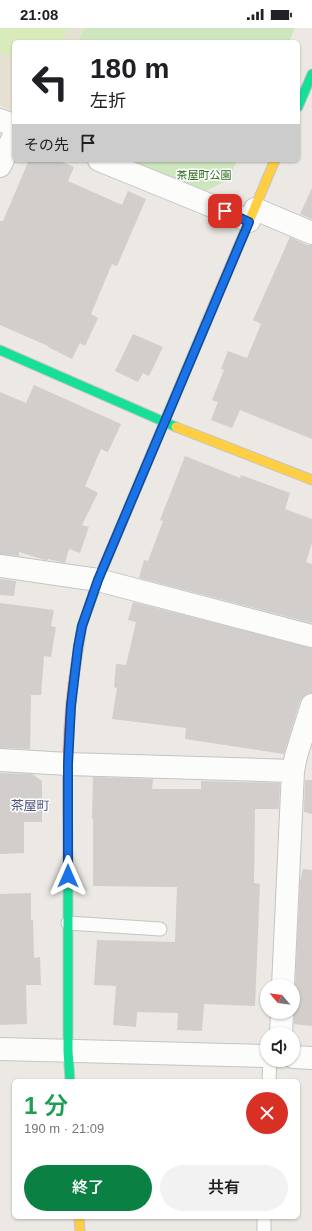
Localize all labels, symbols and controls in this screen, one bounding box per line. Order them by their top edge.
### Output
text: 21:08 [20,6,58,23]
text: 180 m [90,53,169,84]
icon: left [24,56,76,108]
text: 左折 [90,91,126,111]
icon: arrive [77,132,99,154]
text: その先 [24,136,69,153]
park label: 茶屋町公園 [177,169,232,181]
pin [208,194,242,228]
icon: arrive [214,200,236,222]
district label: 茶屋町 [10,798,50,813]
position arrow [47,855,89,897]
north arrow [260,979,300,1019]
map controls [260,979,300,1067]
button: sound [260,1027,300,1067]
text: 1 分 [24,1092,68,1119]
button: close [246,1092,288,1134]
text: 190 m · 21:09 [24,1121,104,1136]
button: 終了 [24,1165,152,1211]
button: 共有 [160,1165,288,1211]

